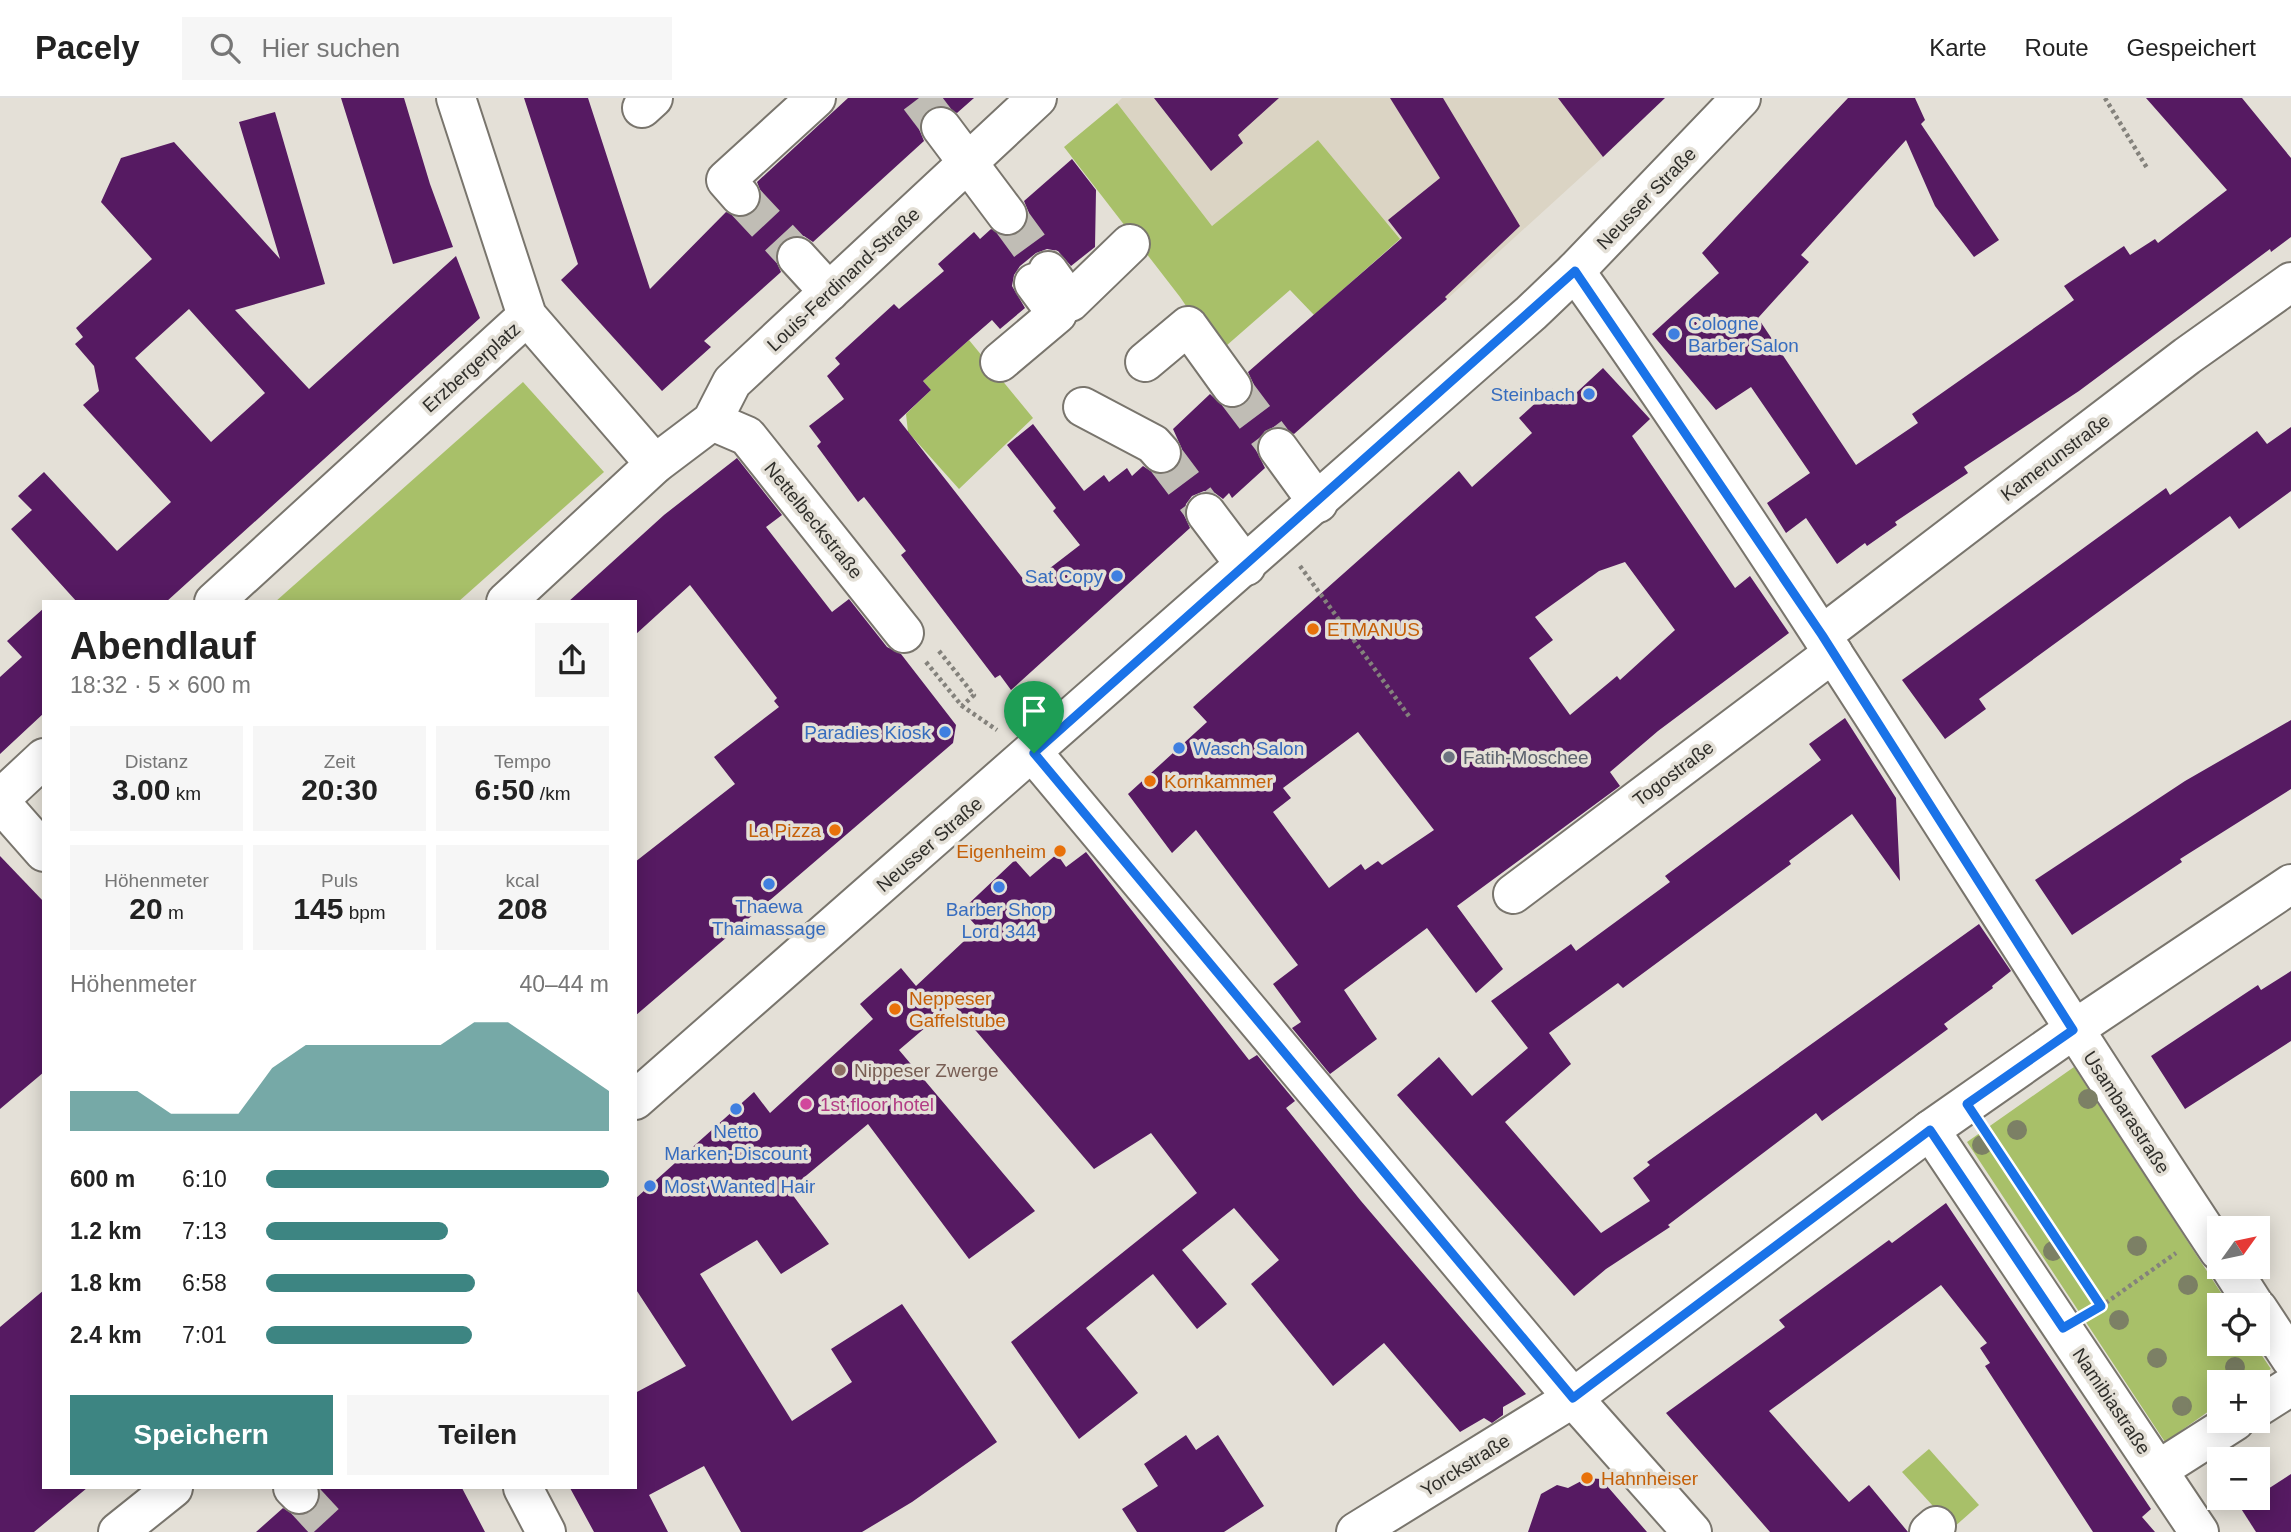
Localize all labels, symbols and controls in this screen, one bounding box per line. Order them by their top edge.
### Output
search box [182,17,672,80]
text: Pacely [35,29,140,66]
icon: search [206,29,244,67]
text: Hier suchen [262,33,400,63]
text: Karte [1929,34,1987,61]
text: Route [2025,34,2089,61]
text: Gespeichert [2127,34,2256,61]
street label: Neusser Straße [1593,143,1700,253]
street label: Louis-Ferdinand-Straße [763,203,924,355]
place label: Cologne Barber Salon [1688,313,1799,356]
street label: Erzbergerplatz [418,318,524,417]
marker: Cologne Barber Salon [1666,326,1682,342]
place label: Steinbach [1490,384,1575,405]
marker: Steinbach [1581,386,1597,402]
street label: Kamerunstraße [1997,410,2114,505]
street label: Nettelbeckstraße [760,458,867,583]
place label: Sat Copy [1025,566,1103,587]
marker: Sat Copy [1109,568,1125,584]
place label: ETMANUS [1327,619,1420,640]
marker: ETMANUS [1305,621,1321,637]
button: share [535,623,609,697]
text: Abendlauf [70,625,256,667]
text: 18:32 · 5 × 600 m [70,672,251,698]
pin [1004,681,1064,753]
icon: arrive [1015,692,1053,730]
place label: Paradies Kiosk [804,722,931,743]
marker: Paradies Kiosk [937,724,953,740]
street label: Togostraße [1629,736,1718,810]
place label: Wasch Salon [1193,738,1304,759]
marker: Wasch Salon [1171,740,1187,756]
place label: Fatih-Moschee [1463,747,1589,768]
marker: Fatih-Moschee [1441,749,1457,765]
text: Distanz [125,751,188,772]
text: Zeit [324,751,355,772]
text: Tempo [494,751,551,772]
place label: Kornkammer [1164,771,1273,792]
text: 3.00 [112,773,170,806]
text: 20:30 [301,773,378,806]
text: 6:50 [475,773,535,806]
marker: Kornkammer [1142,773,1158,789]
text: km [170,783,201,804]
text: /km [535,783,570,804]
street label: Neusser Straße [872,793,986,896]
place label: La Pizza [748,820,821,841]
marker: La Pizza [827,822,843,838]
place label: Eigenheim [956,841,1046,862]
marker: Eigenheim [1052,843,1068,859]
text: Höhenmeter [104,870,209,891]
text: Puls [321,870,358,891]
text: kcal [506,870,539,891]
marker: Thaewa Thaimassage [761,876,777,892]
marker: Barber Shop Lord 344 [991,879,1007,895]
text: 20 [129,892,163,925]
text: 145 [293,892,343,925]
text: 208 [497,892,548,925]
place label: Thaewa Thaimassage [712,896,826,939]
place label: Barber Shop Lord 344 [946,899,1052,942]
text: m [163,902,184,923]
text: bpm [343,902,386,923]
text: Höhenmeter [70,971,197,997]
text: 40–44 m [519,971,609,997]
place label: Neppeser Gaffelstube [909,988,1006,1031]
marker: Neppeser Gaffelstube [887,1001,903,1017]
street label: Usambarastraße [2079,1047,2174,1177]
place label: Nippeser Zwerge [854,1060,999,1081]
marker: Nippeser Zwerge [832,1062,848,1078]
place label: 1st floor hotel [820,1094,934,1115]
marker: 1st floor hotel [798,1096,814,1112]
marker: Netto Marken-Discount [728,1101,744,1117]
place label: Netto Marken-Discount [664,1121,809,1164]
text: 600 m [70,1166,135,1192]
text: 6:10 [182,1166,227,1192]
place label: Most Wanted Hair [664,1176,816,1197]
marker: Most Wanted Hair [642,1178,658,1194]
north arrow [2207,1216,2270,1279]
map controls [2207,1216,2270,1510]
text: 1.2 km [70,1218,142,1244]
text: 7:13 [182,1218,227,1244]
text: 1.8 km [70,1270,142,1296]
text: 6:58 [182,1270,227,1296]
button: locate [2207,1293,2270,1356]
text: 2.4 km [70,1322,142,1348]
text: 7:01 [182,1322,227,1348]
street label: Namibiastraße [2068,1344,2155,1458]
button: + [2207,1370,2270,1433]
button: Speichern [70,1395,333,1475]
button: Teilen [347,1395,609,1475]
street label: Yorckstraße [1417,1430,1514,1501]
button: − [2207,1447,2270,1510]
place label: Hahnheiser [1601,1468,1699,1489]
marker: Hahnheiser [1579,1470,1595,1486]

